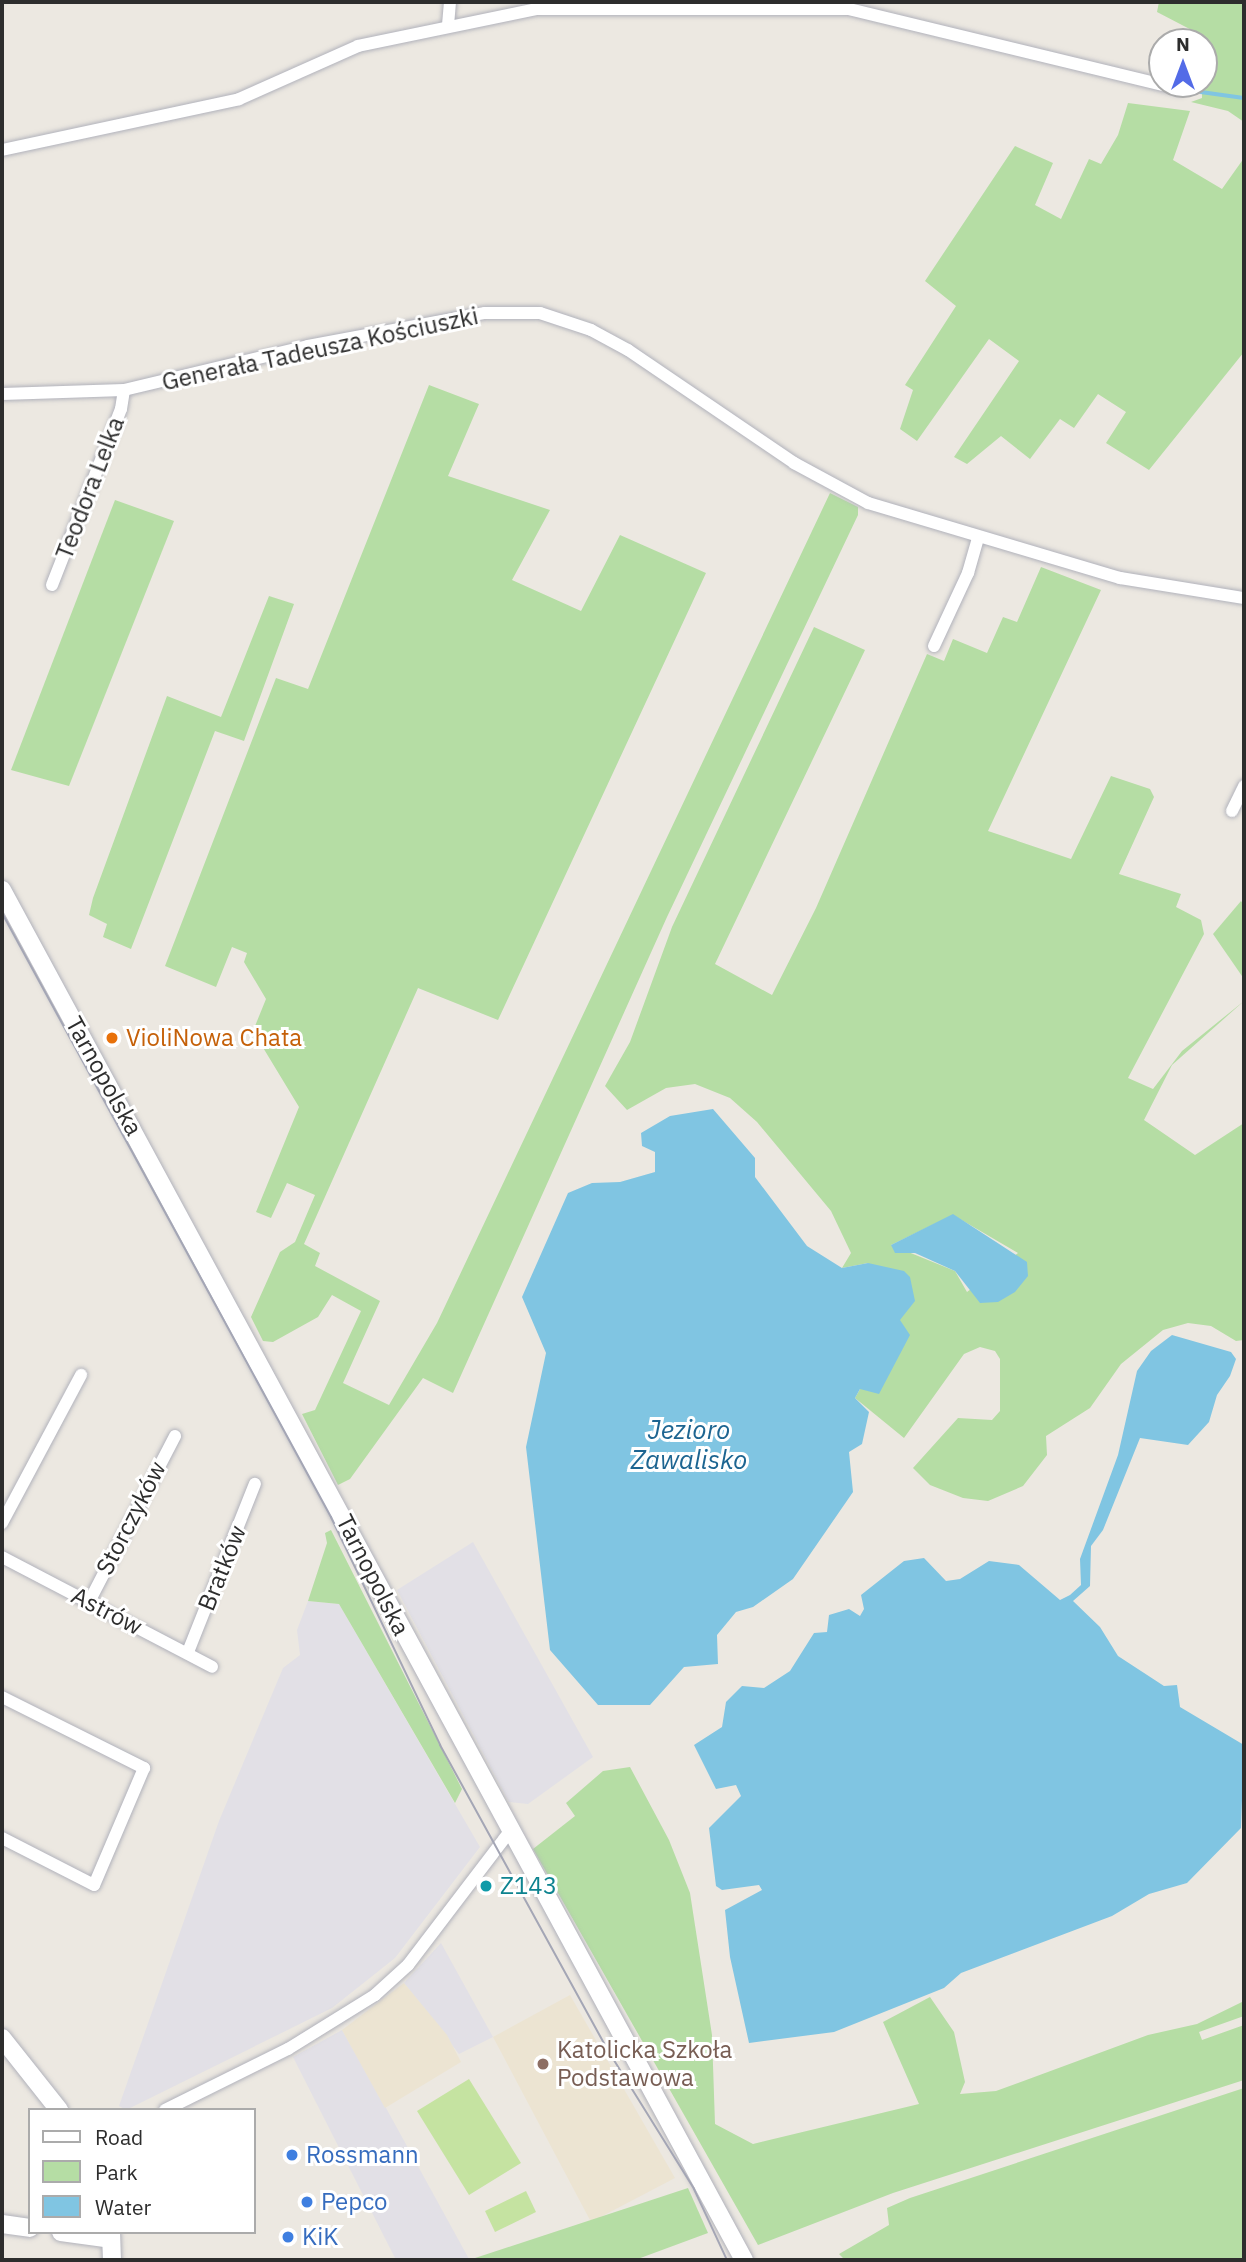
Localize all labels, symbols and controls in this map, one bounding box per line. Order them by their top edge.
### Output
north arrow [1148,28,1218,98]
text: N [1176,32,1190,56]
street label: Generała Tadeusza Kościuszki [159,301,481,397]
street label: Teodora Lelka [50,413,130,563]
street label: Tarnopolska [59,1011,149,1141]
place label: VioliNowa Chata [126,1024,302,1052]
marker: VioliNowa Chata [104,1030,120,1046]
water label: Jezioro Zawalisko [631,1414,747,1476]
street label: Storczyków [90,1456,172,1580]
street label: Tarnopolska [330,1510,416,1640]
street label: Bratków [192,1521,252,1615]
street label: Astrów [67,1581,147,1641]
place label: Z143 [500,1872,557,1900]
marker: Z143 [478,1878,494,1894]
place label: Katolicka Szkoła Podstawowa [557,2036,732,2092]
marker: Katolicka Szkoła Podstawowa [535,2056,551,2072]
legend [28,2108,256,2234]
text: Road [95,2123,143,2151]
place label: Rossmann [306,2141,419,2169]
marker: Rossmann [284,2147,300,2163]
text: Park [95,2158,138,2186]
place label: Pepco [321,2188,388,2216]
text: Water [95,2193,151,2221]
marker: Pepco [299,2194,315,2210]
place label: KiK [302,2223,338,2251]
marker: KiK [280,2229,296,2245]

